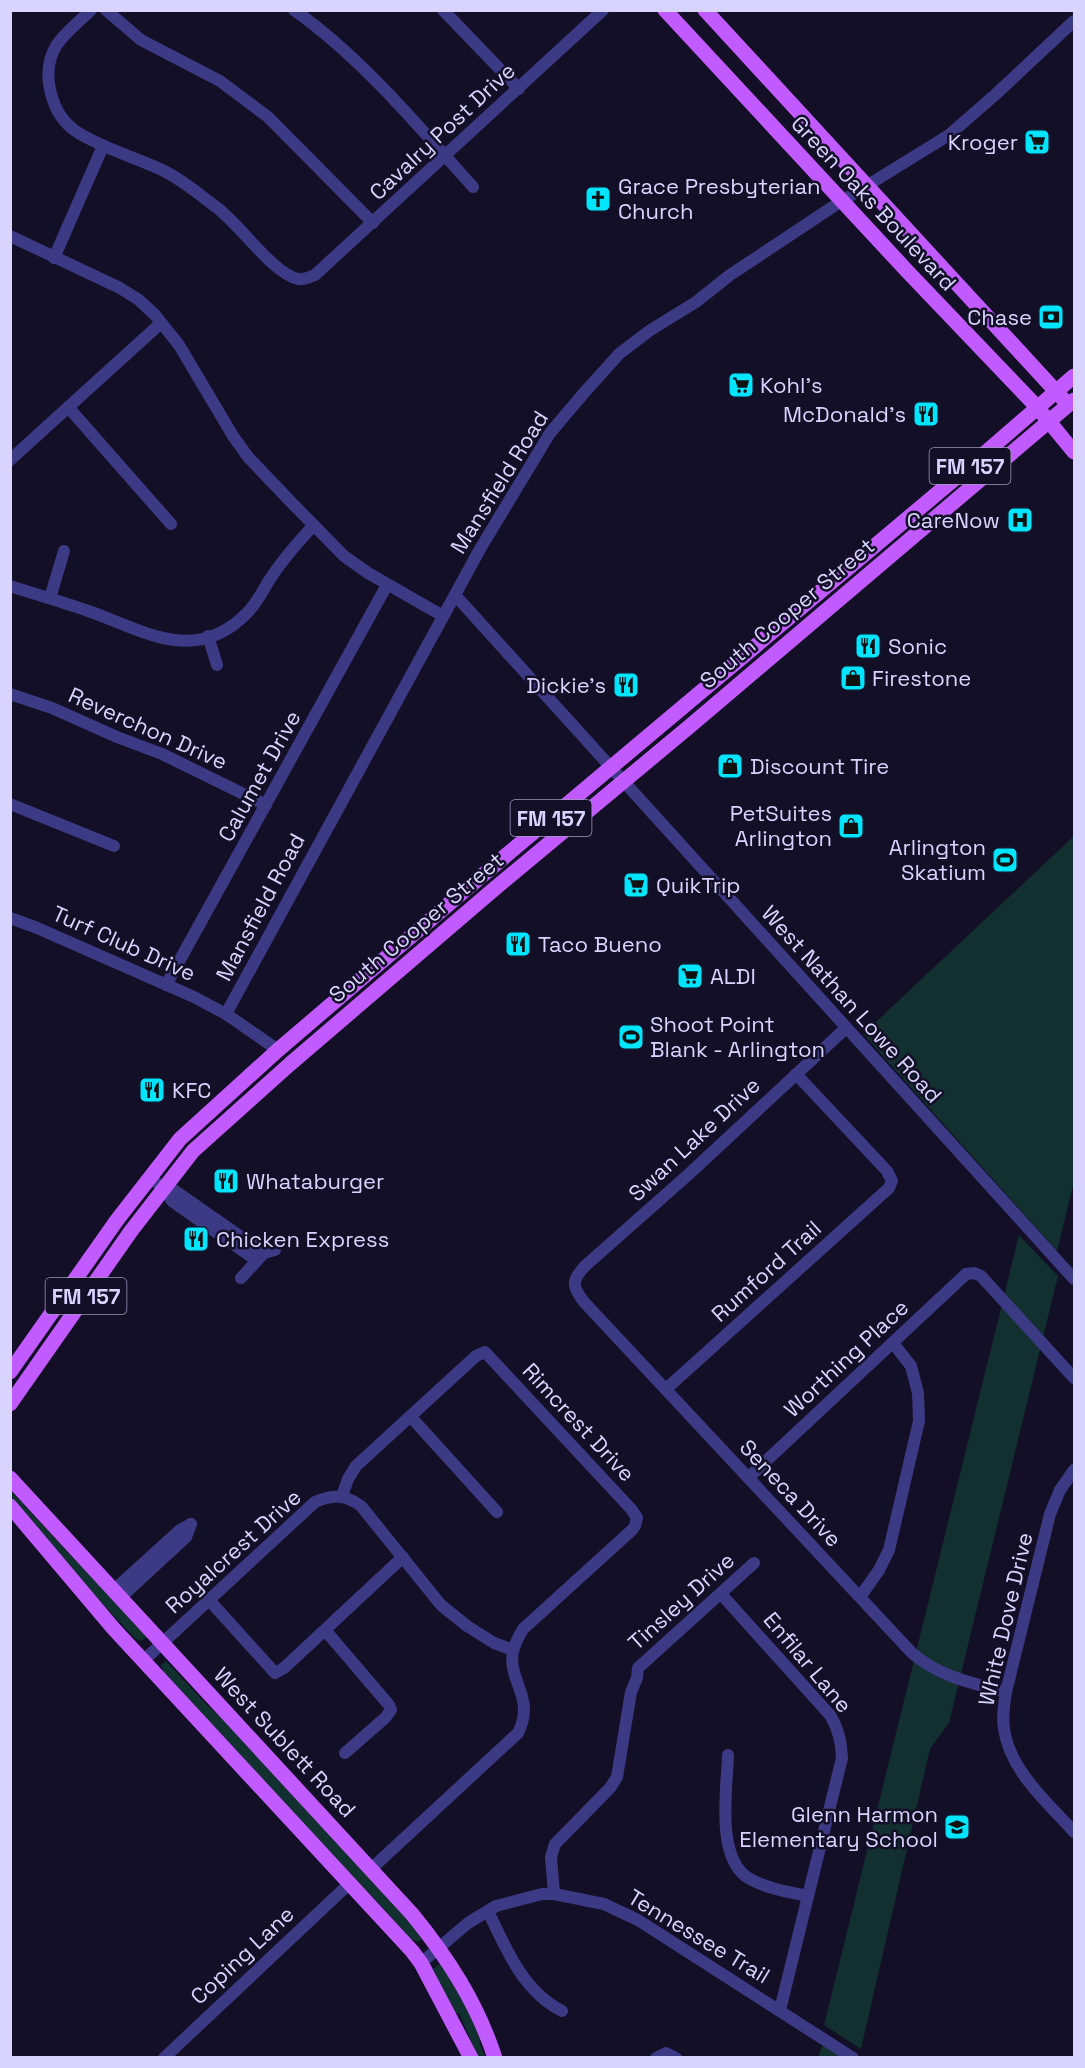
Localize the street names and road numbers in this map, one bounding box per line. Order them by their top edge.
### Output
street label: Cavalry Post Drive [363,56,521,206]
street label: Green Oaks Boulevard [785,109,963,297]
street label: Mansfield Road [444,405,554,559]
road number: FM 157 [930,448,1010,484]
street label: South Cooper Street [694,532,880,694]
street label: Reverchon Drive [64,680,232,776]
street label: Calumet Drive [211,706,307,846]
road number: FM 157 [510,800,592,836]
street label: Mansfield Road [209,828,311,986]
street label: South Cooper Street [323,846,509,1008]
street label: Turf Club Drive [48,899,200,987]
street label: West Nathan Lowe Road [756,899,948,1109]
street label: Swan Lake Drive [622,1071,766,1207]
street label: Rumford Trail [705,1214,827,1328]
road number: FM 157 [46,1278,127,1314]
street label: Worthing Place [778,1293,914,1423]
street label: Rimcrest Drive [517,1357,641,1487]
street label: Seneca Drive [734,1433,848,1553]
street label: Royalcrest Drive [159,1483,307,1619]
street label: White Dove Drive [971,1530,1039,1708]
street label: Tinsley Drive [622,1546,740,1656]
street label: Enfilar Lane [758,1606,858,1718]
street label: West Sublett Road [208,1661,362,1823]
street label: Tennessee Trail [623,1883,775,1989]
street label: Coping Lane [184,1900,300,2010]

